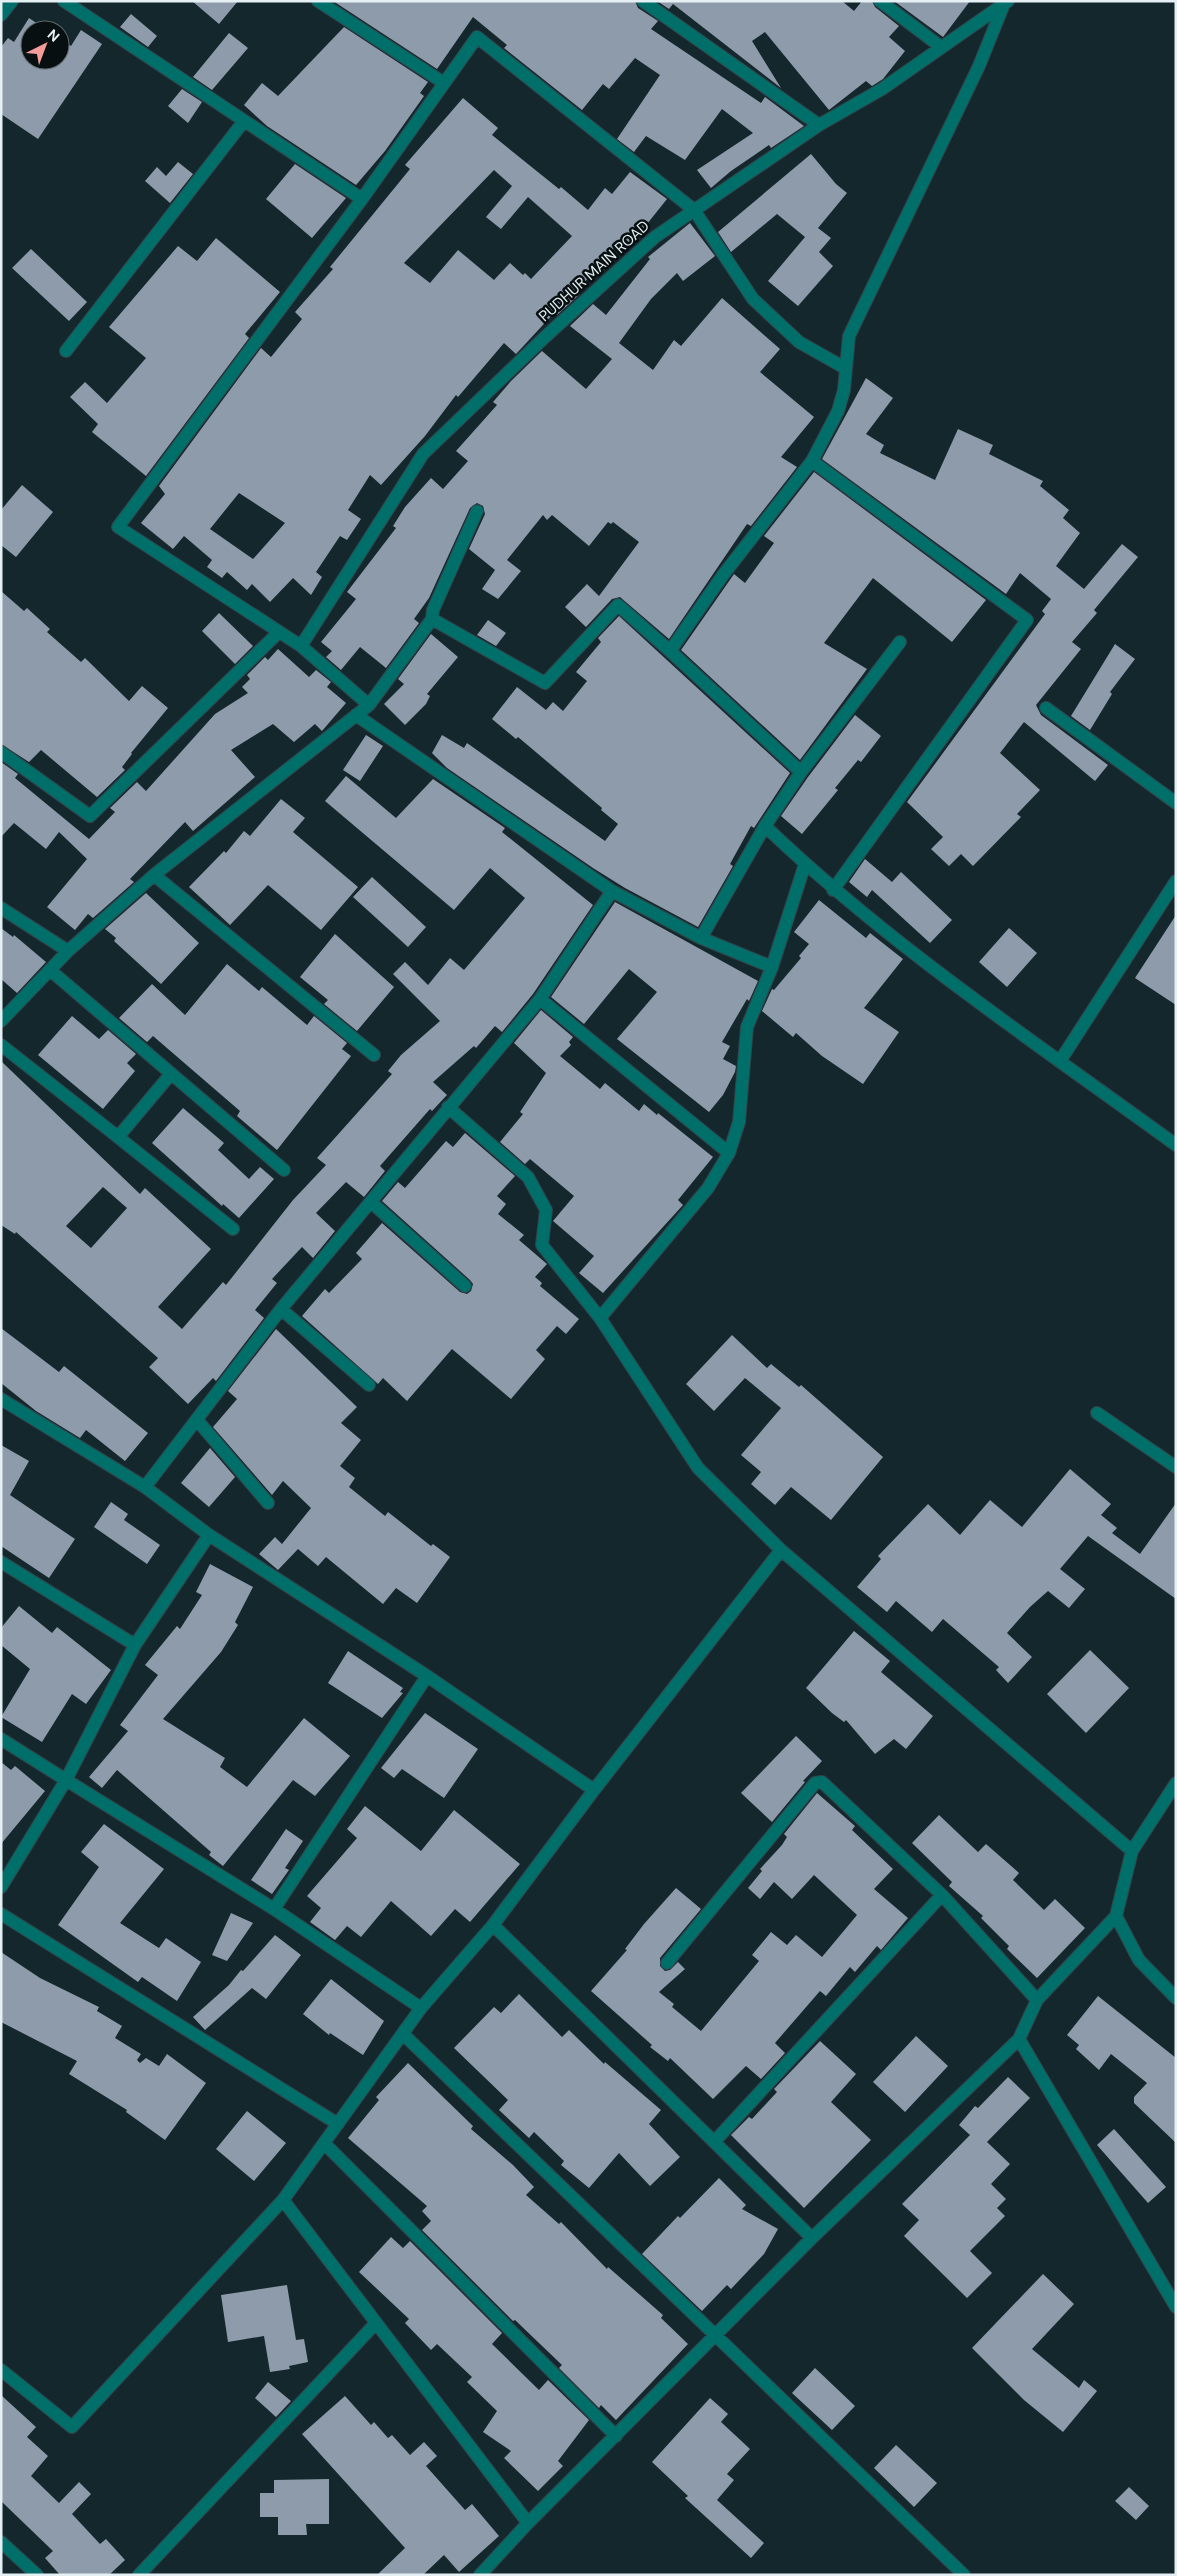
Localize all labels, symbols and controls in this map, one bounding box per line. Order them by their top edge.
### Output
north arrow [20,20,70,70]
text: N [44,25,64,45]
street label: PUDHUR MAIN ROAD [534,216,654,326]

